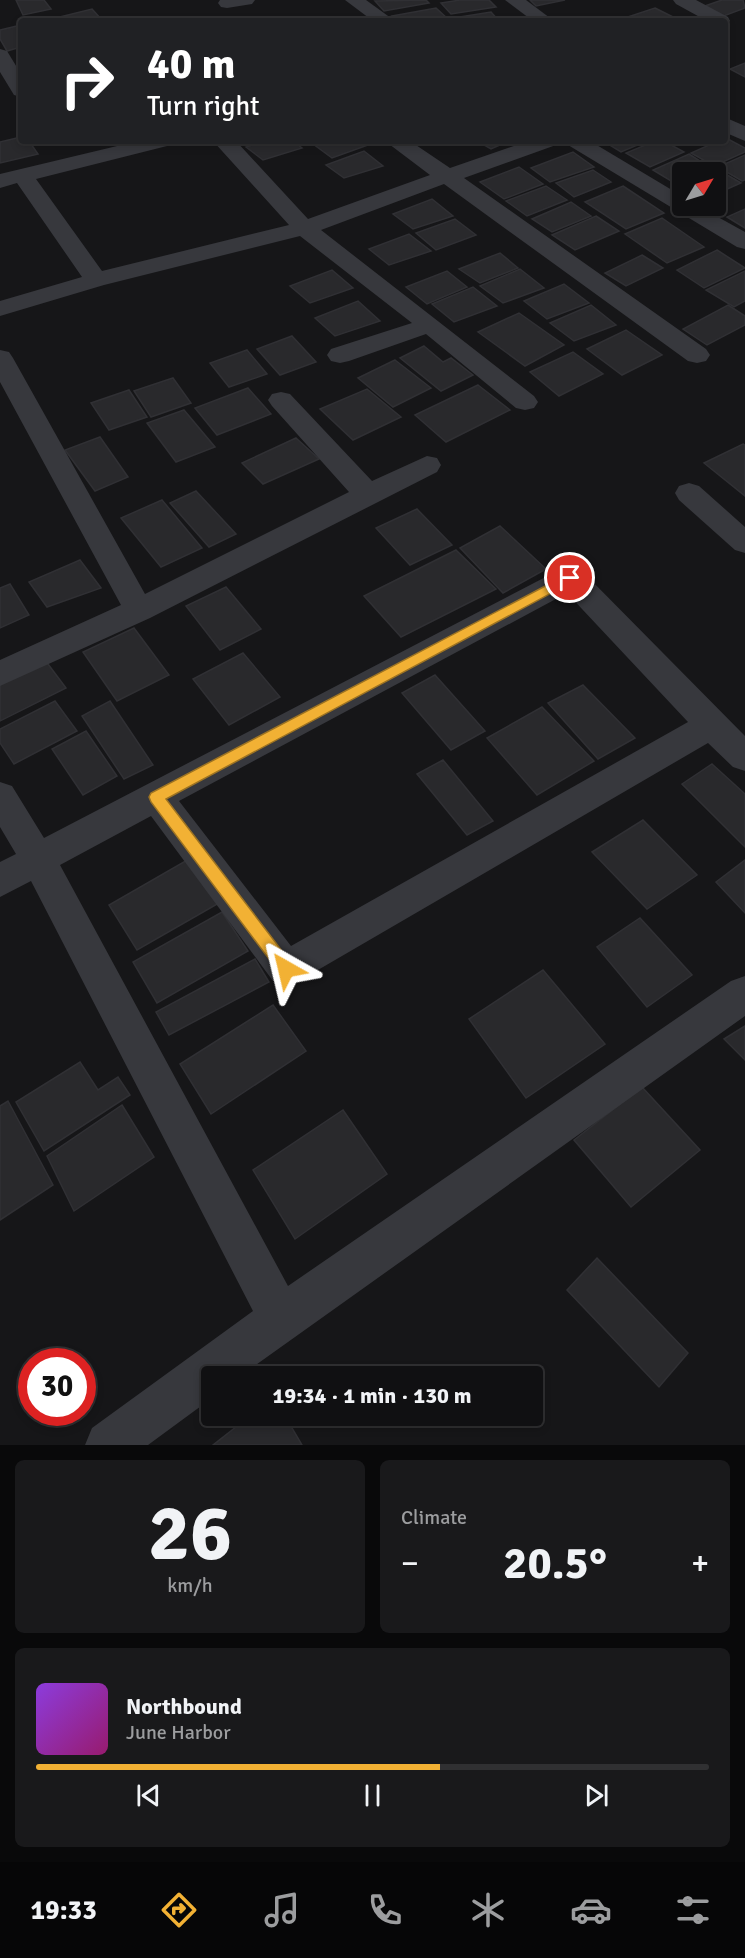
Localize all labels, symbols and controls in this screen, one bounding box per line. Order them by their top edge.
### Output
text: 40 m [147,39,236,90]
icon: right [48,42,126,120]
text: Turn right [147,90,260,123]
north arrow [672,162,726,216]
map controls [672,162,726,216]
pin [544,552,595,603]
icon: arrive [553,561,586,594]
position arrow [254,937,318,1001]
speed limit sign: 30 [18,1348,96,1426]
text: 19:34 · 1 min · 130 m [272,1382,472,1409]
text: 26 [148,1486,232,1582]
text: Climate [401,1505,467,1530]
text: 20.5° [503,1536,607,1591]
text: − [401,1543,419,1584]
text: + [691,1543,709,1584]
text: km/h [167,1573,213,1598]
text: Northbound [126,1693,242,1720]
text: June Harbor [126,1720,231,1745]
icon: previous [132,1779,165,1812]
icon: pause [356,1779,389,1812]
icon: next [580,1779,613,1812]
icon: directions [158,1889,200,1931]
icon: music [261,1889,303,1931]
icon: phone [364,1889,406,1931]
icon: climate [467,1889,509,1931]
icon: car [570,1889,612,1931]
icon: filters [672,1889,714,1931]
text: 19:33 [30,1894,97,1927]

